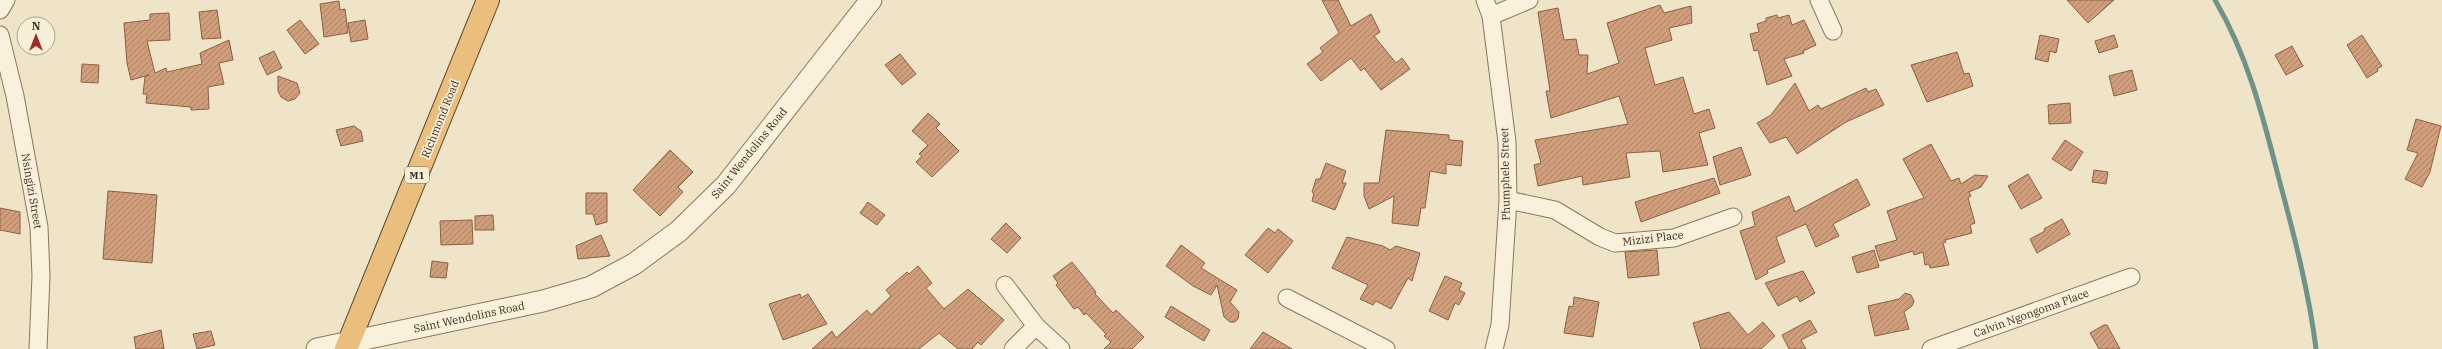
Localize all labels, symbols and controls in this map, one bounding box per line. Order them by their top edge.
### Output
north arrow [16,16,56,56]
text: N [32,19,41,33]
street label: Richmond Road [418,78,462,160]
street label: Saint Wendolins Road [708,104,790,201]
street label: Phumphele Street [1497,127,1513,221]
street label: Nsingizi Street [18,152,46,230]
road number: M1 [405,167,429,183]
street label: Mizizi Place [1622,227,1684,249]
street label: Calvin Ngongoma Place [1971,286,2091,340]
street label: Saint Wendolins Road [412,298,526,336]

